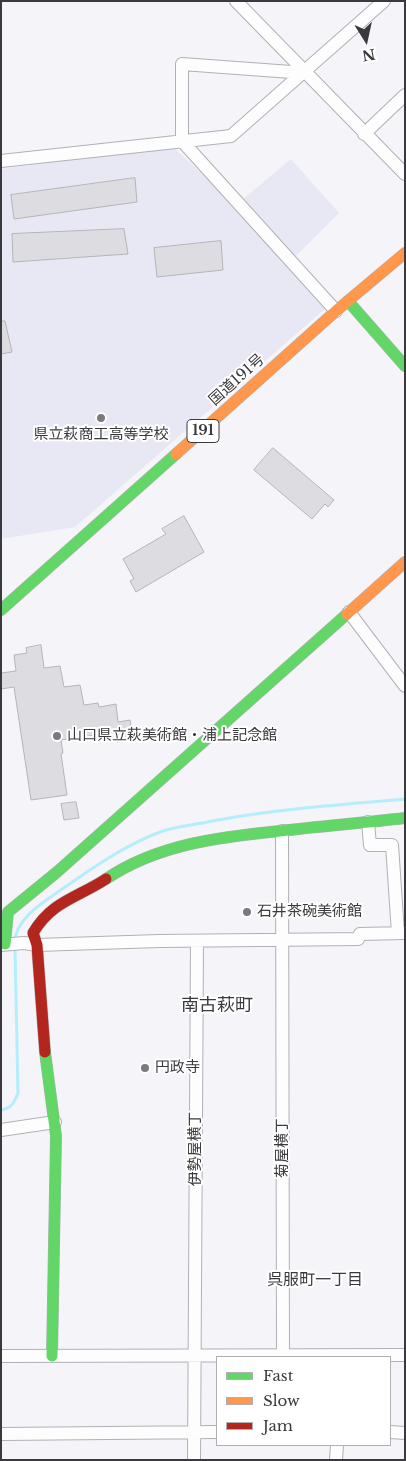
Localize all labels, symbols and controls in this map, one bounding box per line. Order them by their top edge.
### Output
north arrow [341,15,391,65]
text: N [361,45,377,65]
street label: 国道191号 [206,351,268,409]
marker: 県立萩商工高等学校 [95,412,107,424]
road number: 191 [187,420,219,442]
place label: 県立萩商工高等学校 [34,426,168,444]
place label: 山口県立萩美術館・浦上記念館 [67,727,277,745]
marker: 山口県立萩美術館・浦上記念館 [51,730,63,742]
place label: 石井茶碗美術館 [257,903,362,921]
marker: 石井茶碗美術館 [241,906,253,918]
district label: 南古萩町 [181,995,253,1017]
place label: 円政寺 [155,1059,200,1077]
marker: 円政寺 [139,1062,151,1074]
street label: 伊勢屋横丁 [187,1112,205,1186]
street label: 菊屋横丁 [274,1118,292,1178]
district label: 呉服町一丁目 [267,1270,363,1290]
legend [216,1356,391,1446]
text: Fast [263,1366,293,1385]
text: Slow [263,1391,300,1410]
text: Jam [263,1416,293,1435]

